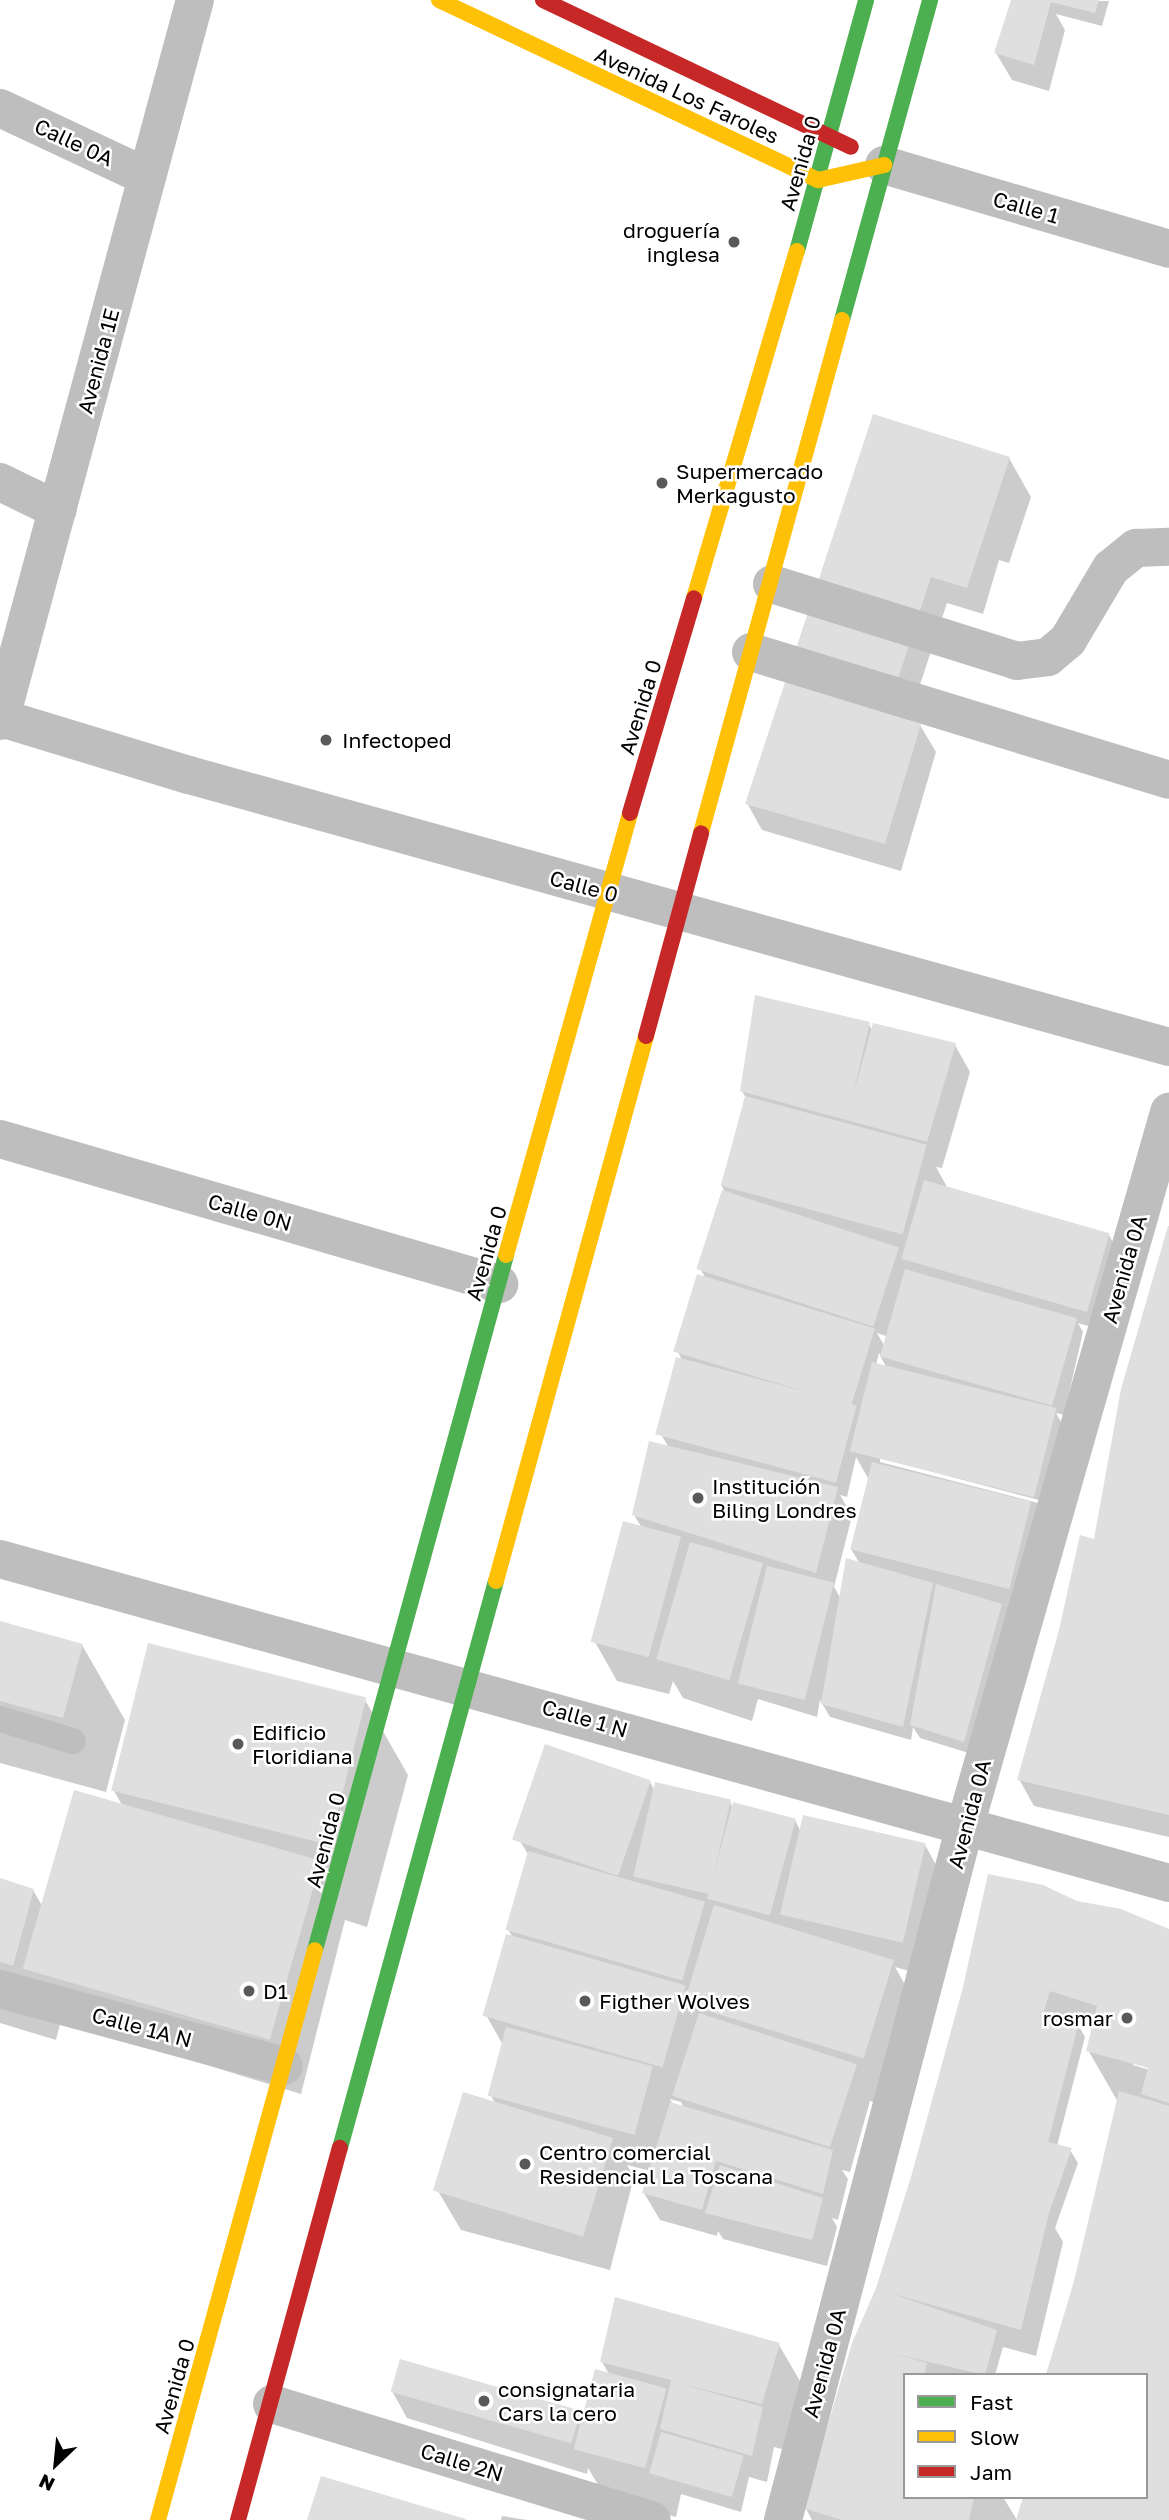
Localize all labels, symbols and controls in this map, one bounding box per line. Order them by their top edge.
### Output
street label: Avenida Los Faroles [591,41,783,149]
street label: Avenida 0 [774,112,826,214]
street label: Calle 0A [31,113,117,171]
street label: Calle 1 [990,186,1062,228]
place label: droguería inglesa [623,217,720,267]
marker: droguería inglesa [726,234,742,250]
street label: Avenida 1E [72,306,124,416]
place label: Supermercado Merkagusto [676,458,823,508]
marker: Supermercado Merkagusto [654,475,670,491]
street label: Avenida 0 [614,656,666,758]
place label: Infectoped [342,727,452,753]
marker: Infectoped [316,730,336,750]
street label: Calle 0 [547,865,621,907]
street label: Calle 0N [205,1188,295,1236]
street label: Avenida 0 [460,1202,512,1304]
street label: Avenida 0A [1096,1212,1152,1326]
place label: Institución Biling Londres [712,1473,857,1523]
marker: Institución Biling Londres [690,1490,706,1506]
street label: Calle 1 N [539,1694,631,1742]
place label: Edificio Floridiana [252,1719,353,1769]
marker: Edificio Floridiana [230,1736,246,1752]
street label: Avenida 0A [942,1757,996,1871]
street label: Avenida 0 [300,1789,350,1891]
place label: D1 [263,1978,288,2004]
marker: D1 [241,1983,257,1999]
place label: Figther Wolves [599,1988,750,2014]
marker: Figther Wolves [577,1993,593,2009]
street label: Calle 1A N [89,2002,195,2052]
place label: rosmar [1043,2005,1113,2031]
marker: rosmar [1119,2010,1135,2026]
place label: Centro comercial Residencial La Toscana [539,2139,773,2189]
marker: Centro comercial Residencial La Toscana [517,2156,533,2172]
street label: Avenida 0A [797,2306,851,2420]
street label: Avenida 0 [148,2335,200,2437]
legend [903,2373,1148,2499]
place label: consignataria Cars la cero [498,2376,635,2426]
text: Fast [970,2389,1013,2415]
marker: consignataria Cars la cero [476,2393,492,2409]
text: Slow [970,2424,1019,2450]
north arrow [21,2429,91,2499]
street label: Calle 2N [418,2438,506,2486]
text: Jam [970,2459,1012,2485]
text: N [35,2470,58,2497]

